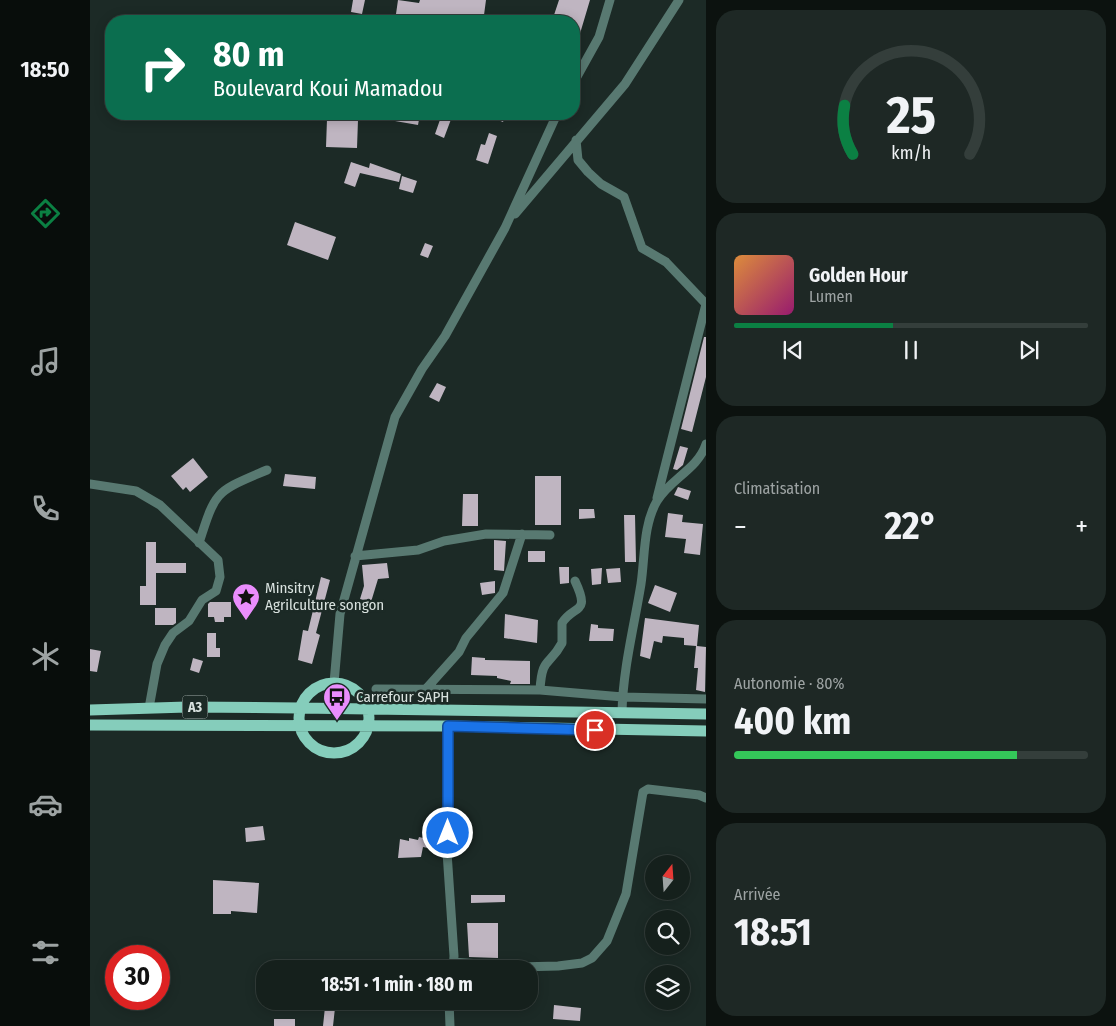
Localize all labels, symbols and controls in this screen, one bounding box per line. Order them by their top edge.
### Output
text: 80 m [213,33,285,75]
icon: right [130,35,195,100]
text: 18:50 [21,56,69,83]
text: Boulevard Koui Mamadou [213,75,443,102]
text: 25 [885,84,936,147]
text: km/h [891,142,931,164]
icon: directions [28,196,63,231]
text: Golden Hour [809,264,908,287]
text: Lumen [809,287,853,306]
icon: previous [779,336,807,364]
icon: pause [897,336,925,364]
icon: next [1015,336,1043,364]
icon: music [28,344,63,379]
text: Climatisation [734,479,820,498]
icon: phone [28,491,63,526]
text: 22° [884,503,937,549]
text: − [734,510,747,543]
text: + [1075,510,1088,543]
place label: Minsitry Agrilculture songon [265,579,384,614]
place icon: Minsitry Agrilculture songon [231,582,261,621]
icon: climate [28,639,63,674]
text: Autonomie · 80% [734,674,845,693]
bus stop icon: Carrefour SAPH [322,682,352,721]
place label: Carrefour SAPH [356,688,449,706]
road number: A3 [182,696,208,719]
text: 400 km [734,698,851,744]
pin [574,709,616,751]
icon: arrive [581,716,609,744]
icon: car [28,787,63,822]
position arrow [421,806,473,858]
north arrow [645,855,690,900]
map controls [645,855,690,1010]
text: Arrivée [734,885,780,904]
text: 18:51 [734,909,812,955]
button: search [645,910,690,955]
icon: filters [28,935,63,970]
speed limit sign: 30 [105,945,170,1010]
button: layers [645,965,690,1010]
text: 18:51 · 1 min · 180 m [321,973,473,996]

